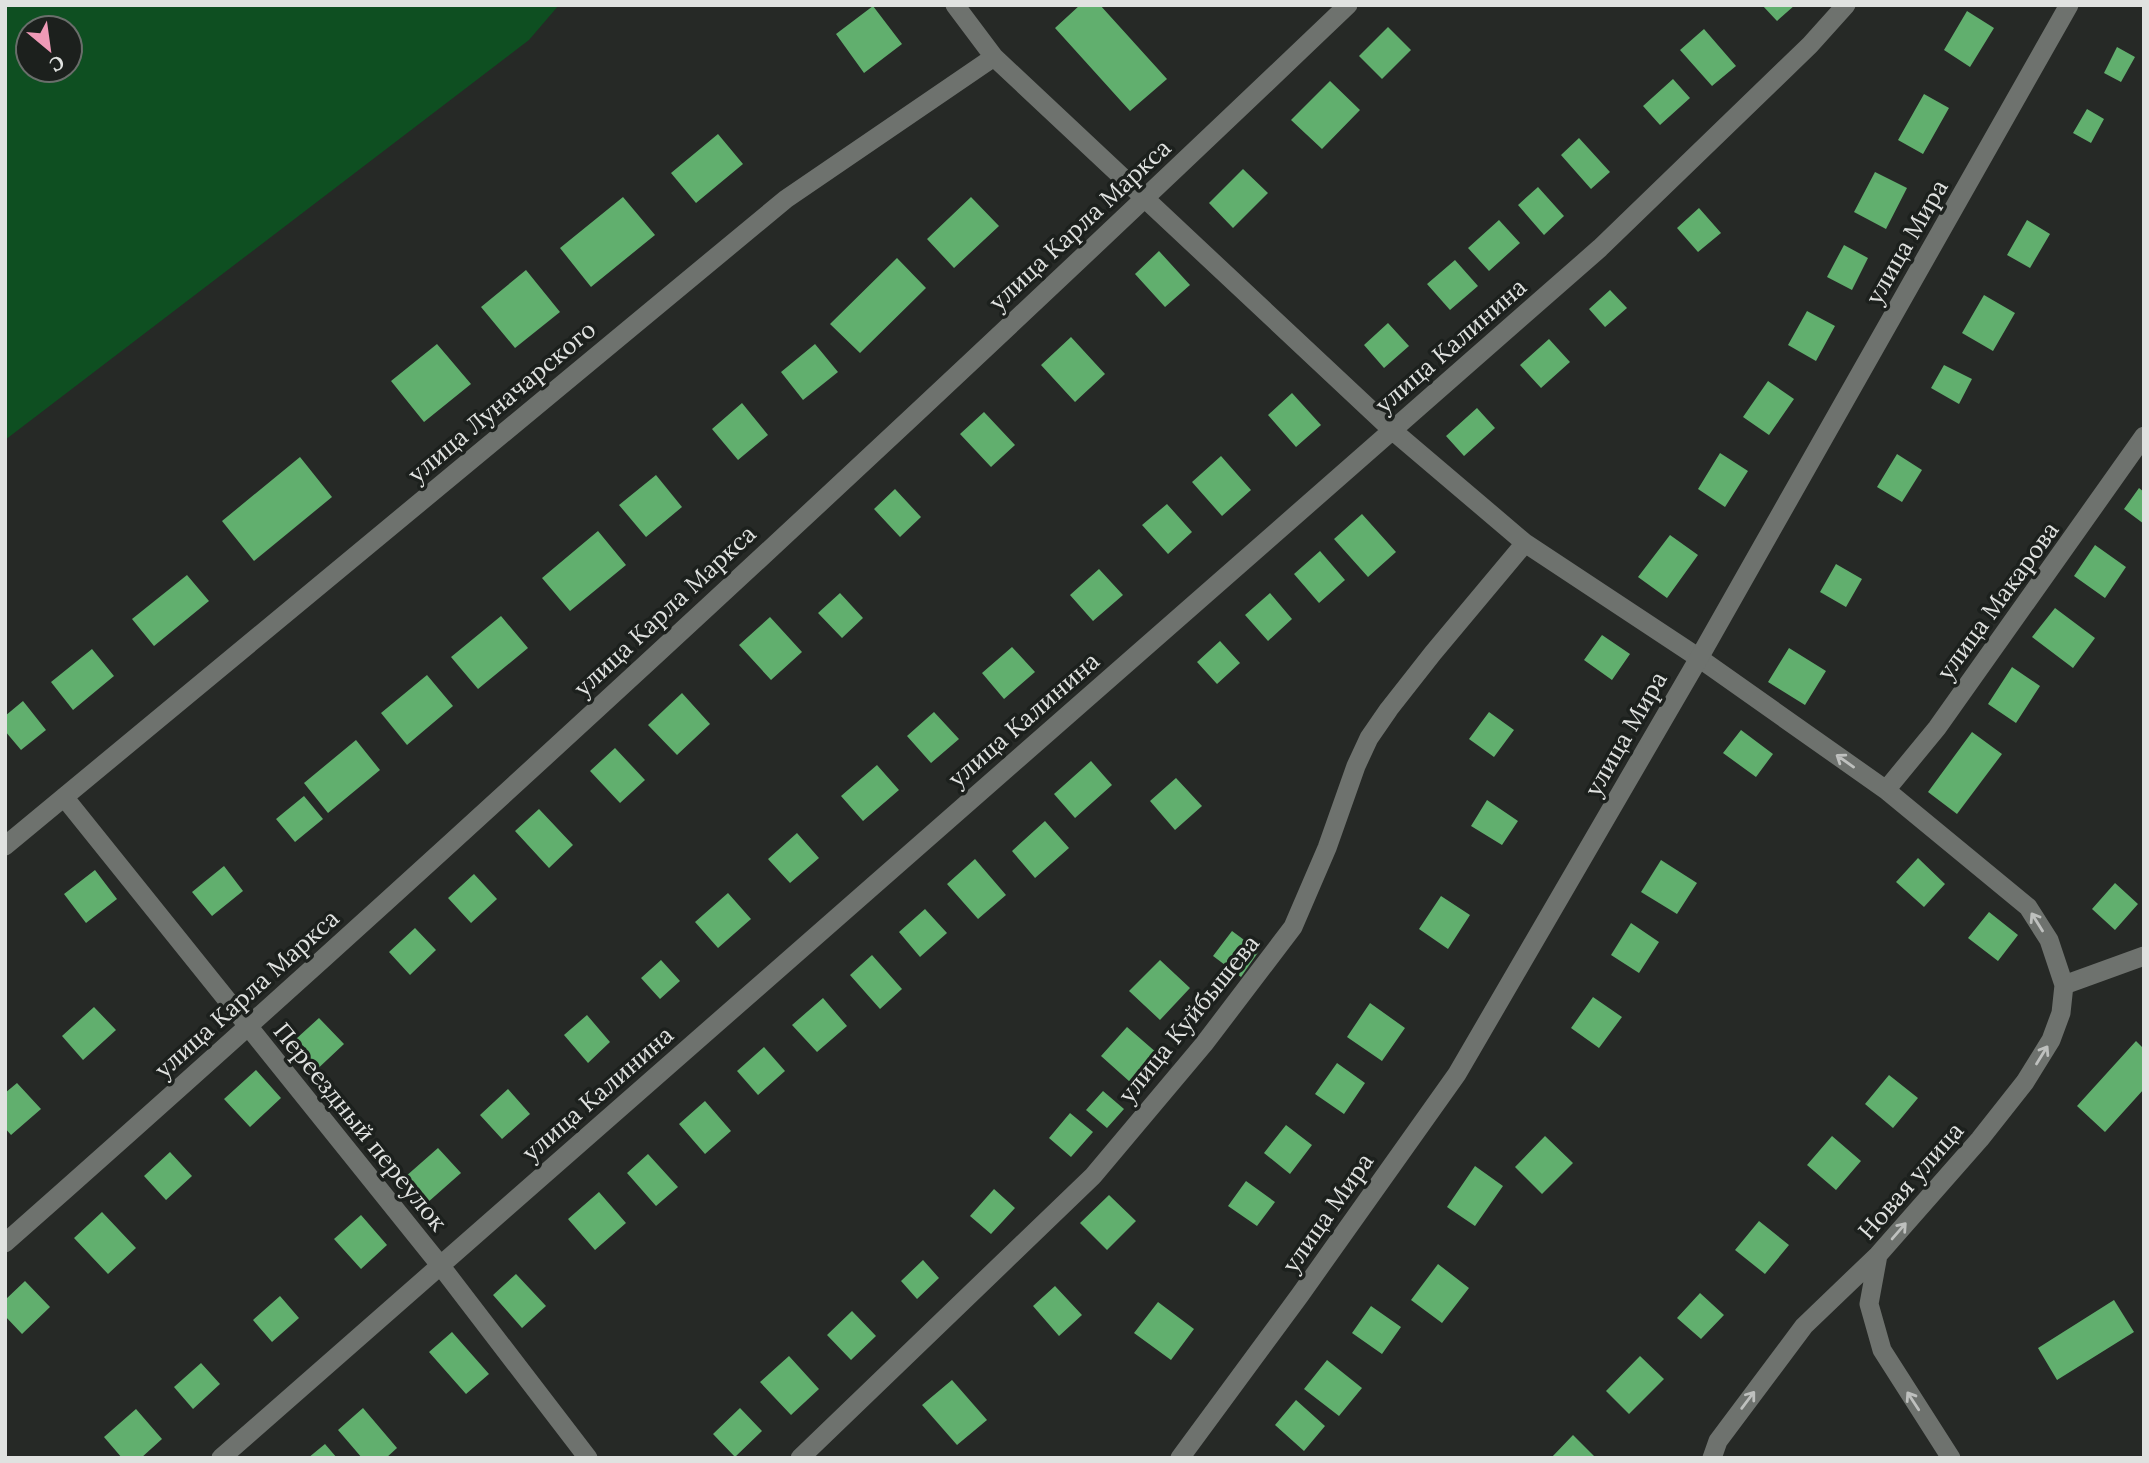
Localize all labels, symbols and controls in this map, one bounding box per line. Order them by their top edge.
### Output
north arrow [14,14,84,84]
text: С [46,50,69,78]
street label: улица Карла Маркса [982,132,1177,317]
street label: улица Мира [1858,174,1955,310]
street label: улица Калинина [1369,271,1533,420]
street label: улица Луначарского [401,314,602,489]
street label: улица Макарова [1930,515,2065,686]
street label: улица Карла Маркса [567,518,762,703]
street label: улица Калинина [942,645,1106,794]
street label: улица Мира [1577,666,1674,802]
one-way arrow [1836,754,1855,768]
street label: улица Карла Маркса [148,903,345,1085]
one-way arrow [2030,913,2044,933]
street label: улица Куйбышева [1111,928,1266,1109]
street label: Переездный переулок [267,1016,454,1237]
street label: улица Калинина [516,1019,680,1168]
one-way arrow [2035,1046,2050,1065]
street label: Новая улица [1851,1116,1970,1246]
street label: улица Мира [1275,1147,1380,1279]
one-way arrow [1891,1223,1907,1241]
one-way arrow [1740,1391,1755,1410]
one-way arrow [1906,1392,1921,1411]

